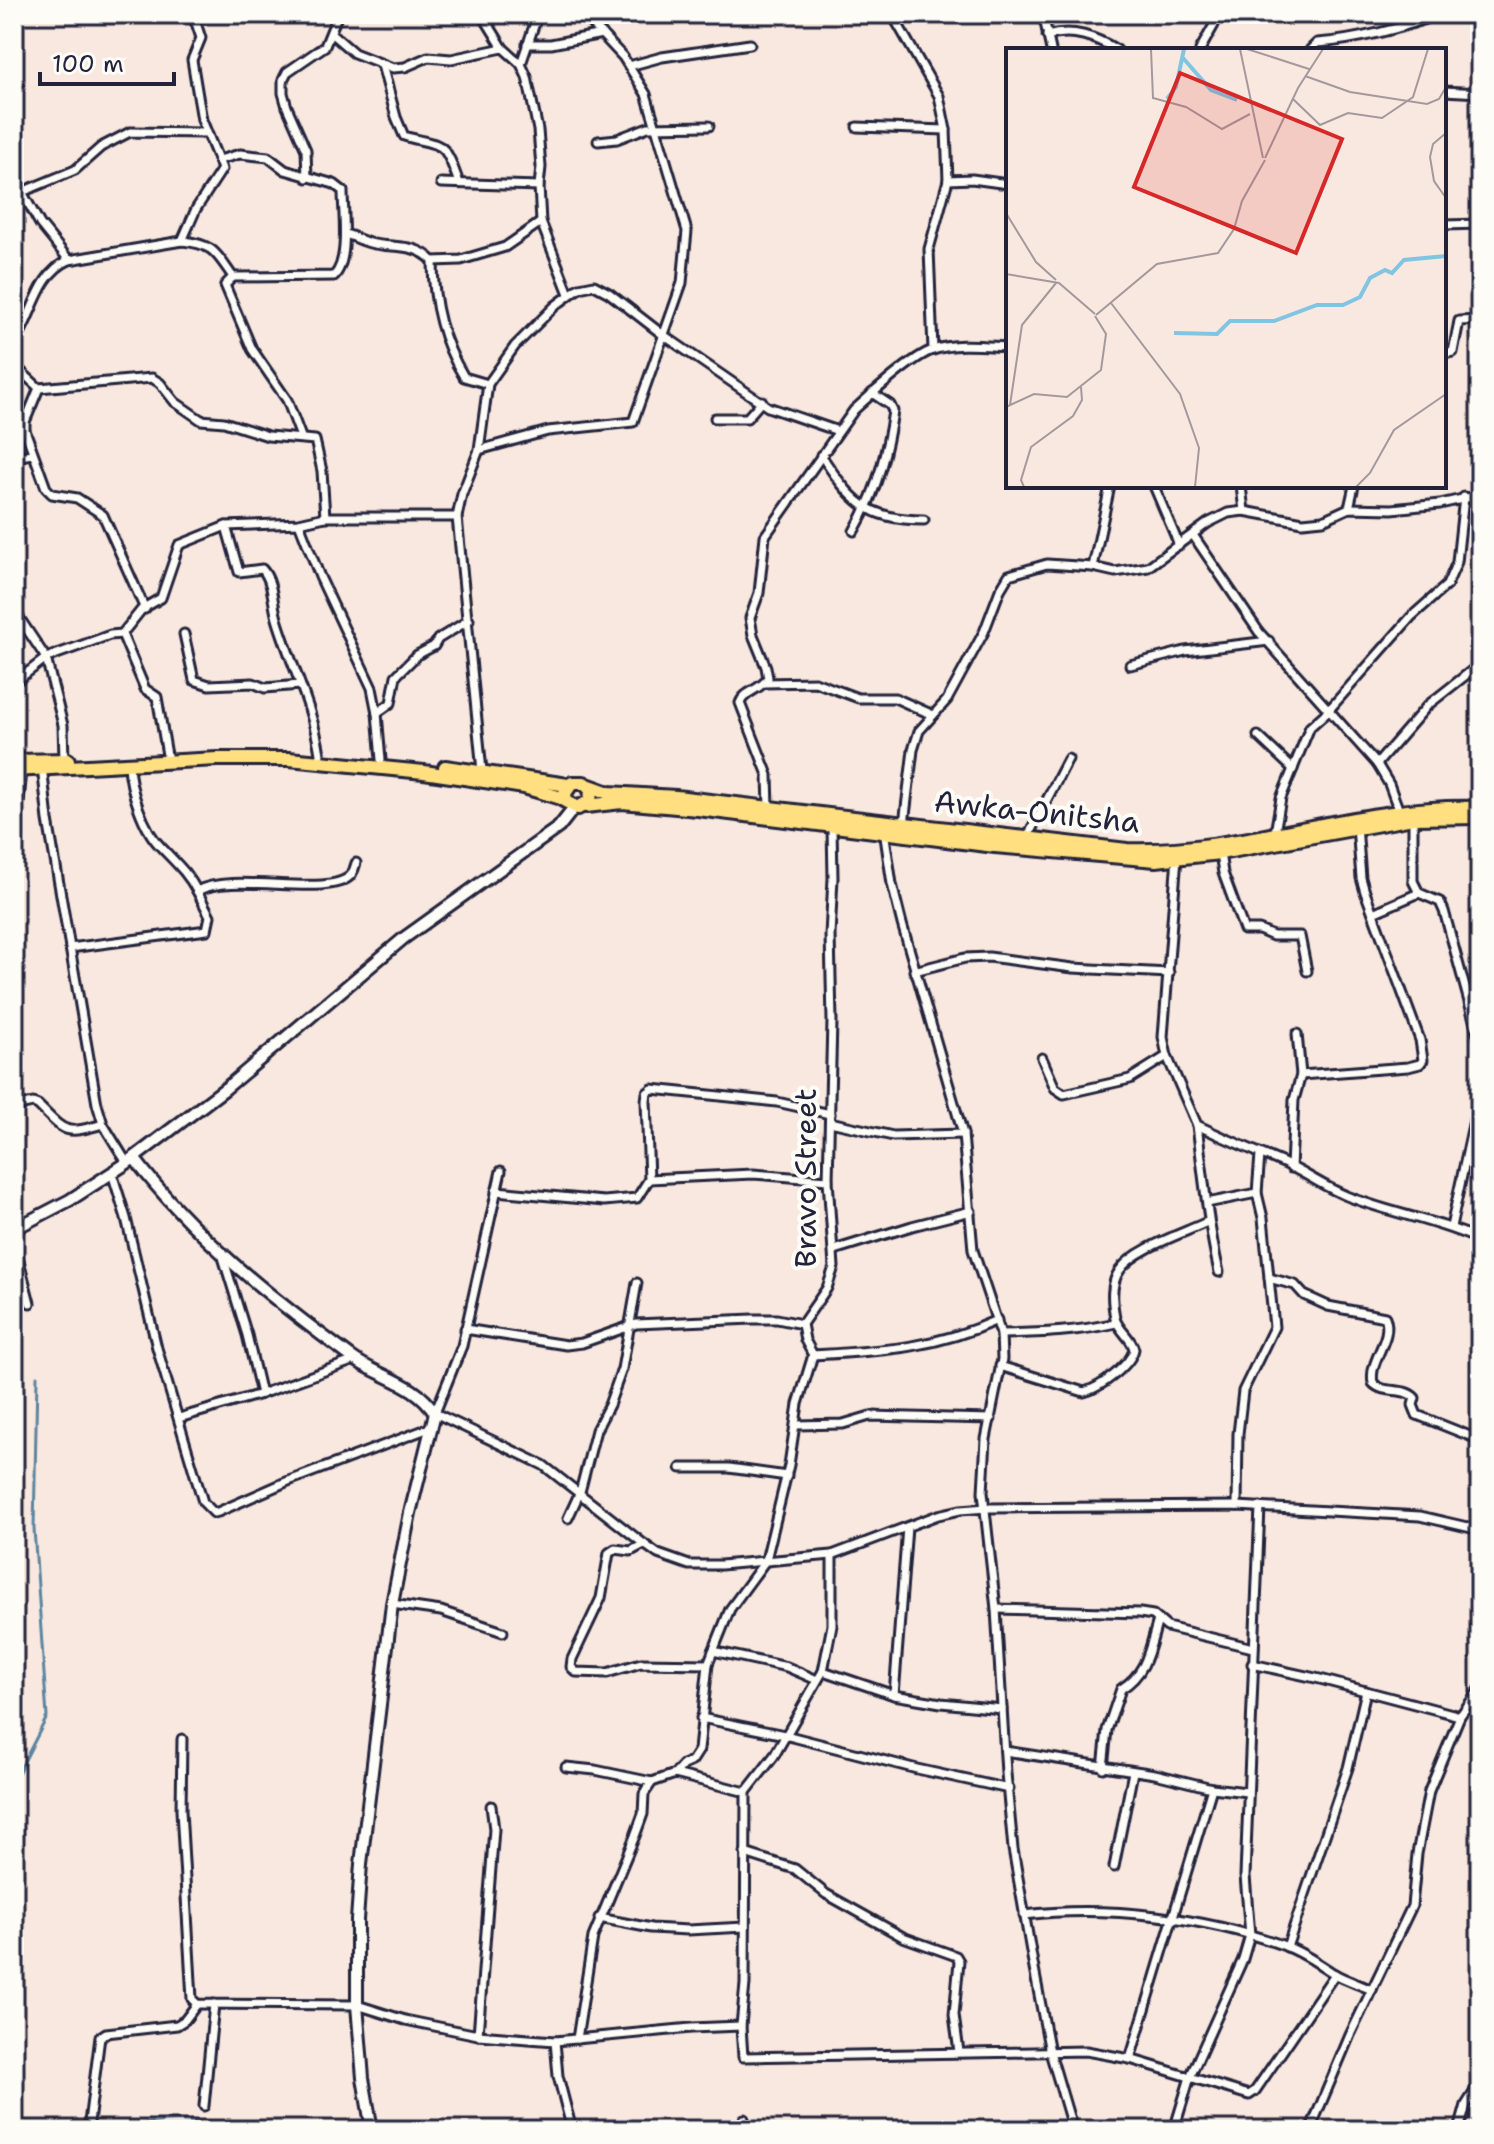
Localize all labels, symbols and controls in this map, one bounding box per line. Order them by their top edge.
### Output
scale bar [40,36,174,86]
text: 100 m [52,48,124,80]
inset map [1006,48,1446,488]
street label: Awka-Onitsha [932,780,1142,843]
street label: Bravo Street [785,1088,826,1268]

